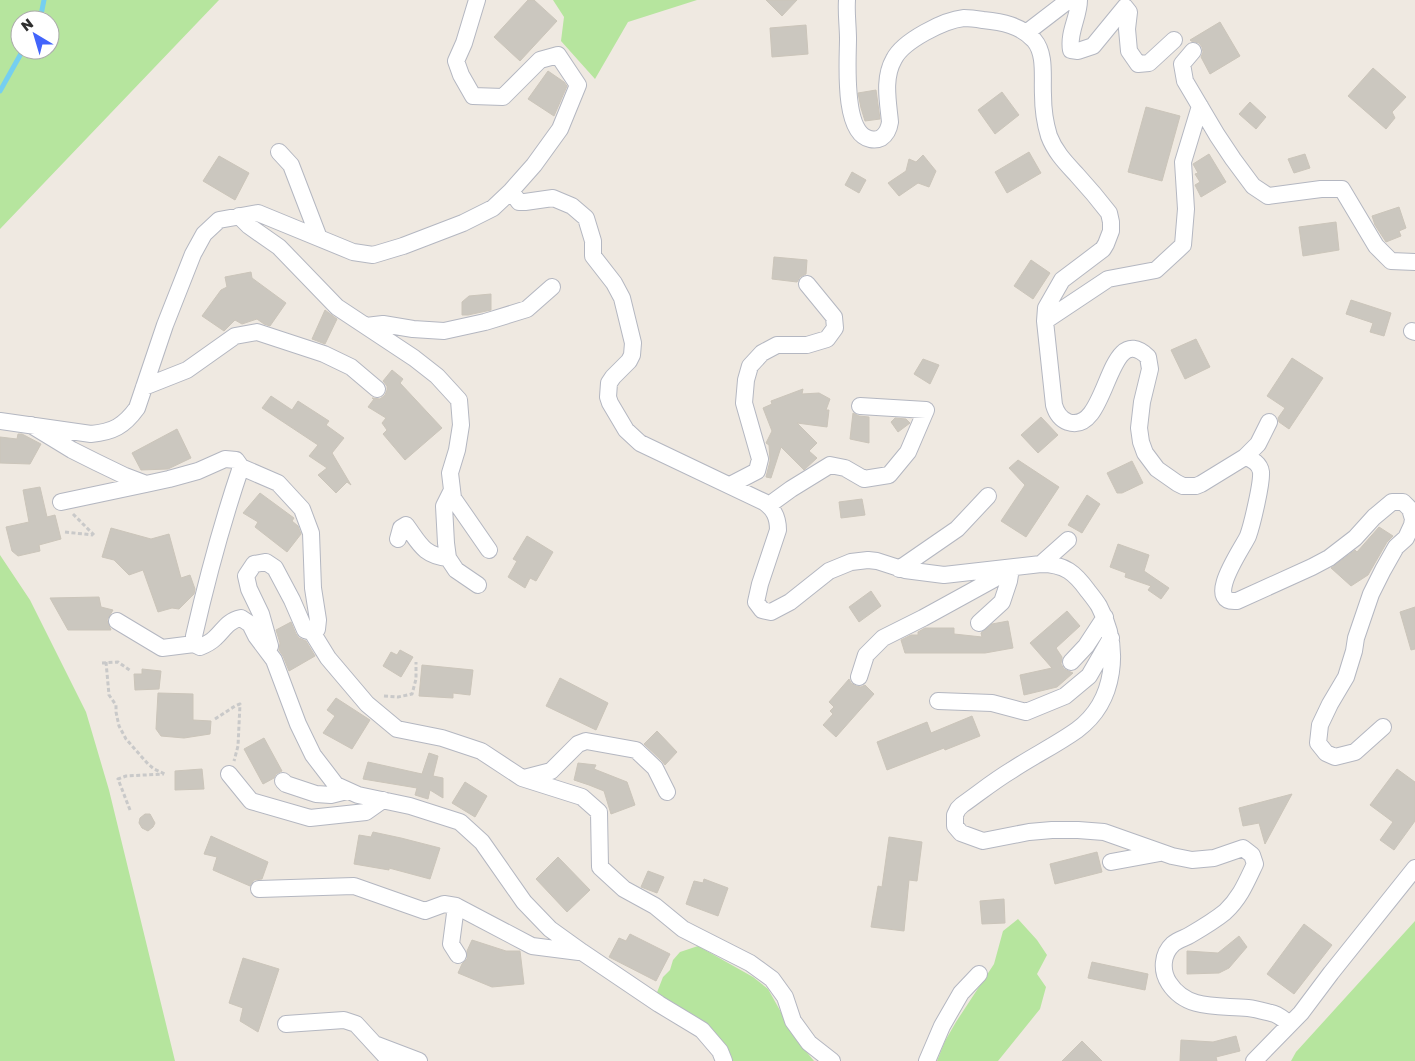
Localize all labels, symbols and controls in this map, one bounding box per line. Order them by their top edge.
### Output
north arrow [10,10,60,60]
text: N [17,14,36,34]

